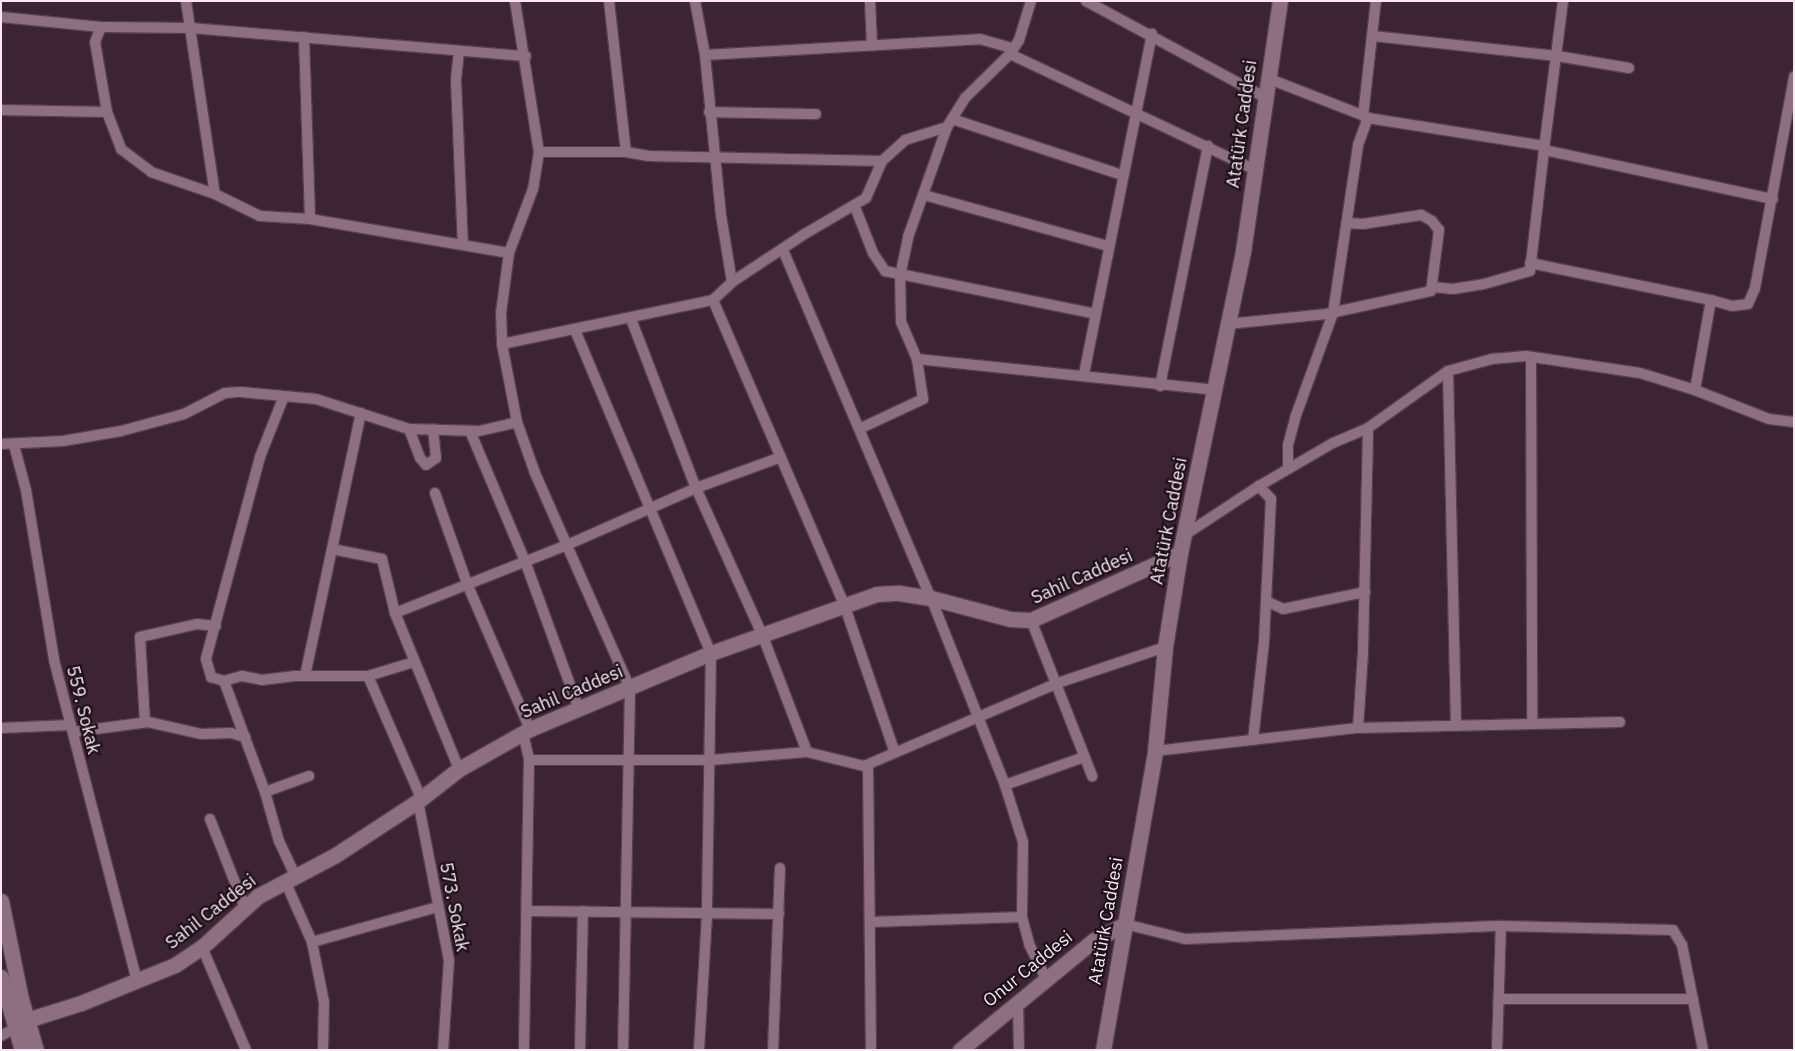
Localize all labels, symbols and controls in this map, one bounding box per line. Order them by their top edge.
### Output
street label: Atatürk Caddesi [1222,59,1262,189]
street label: Atatürk Caddesi [1146,456,1192,586]
street label: Sahil Caddesi [1028,545,1136,609]
street label: Sahil Caddesi [518,661,626,723]
street label: 559. Sokak [62,663,104,757]
street label: Atatürk Caddesi [1084,856,1128,986]
street label: 573. Sokak [435,860,473,954]
street label: Sahil Caddesi [162,870,260,954]
street label: Onur Caddesi [979,926,1077,1012]

